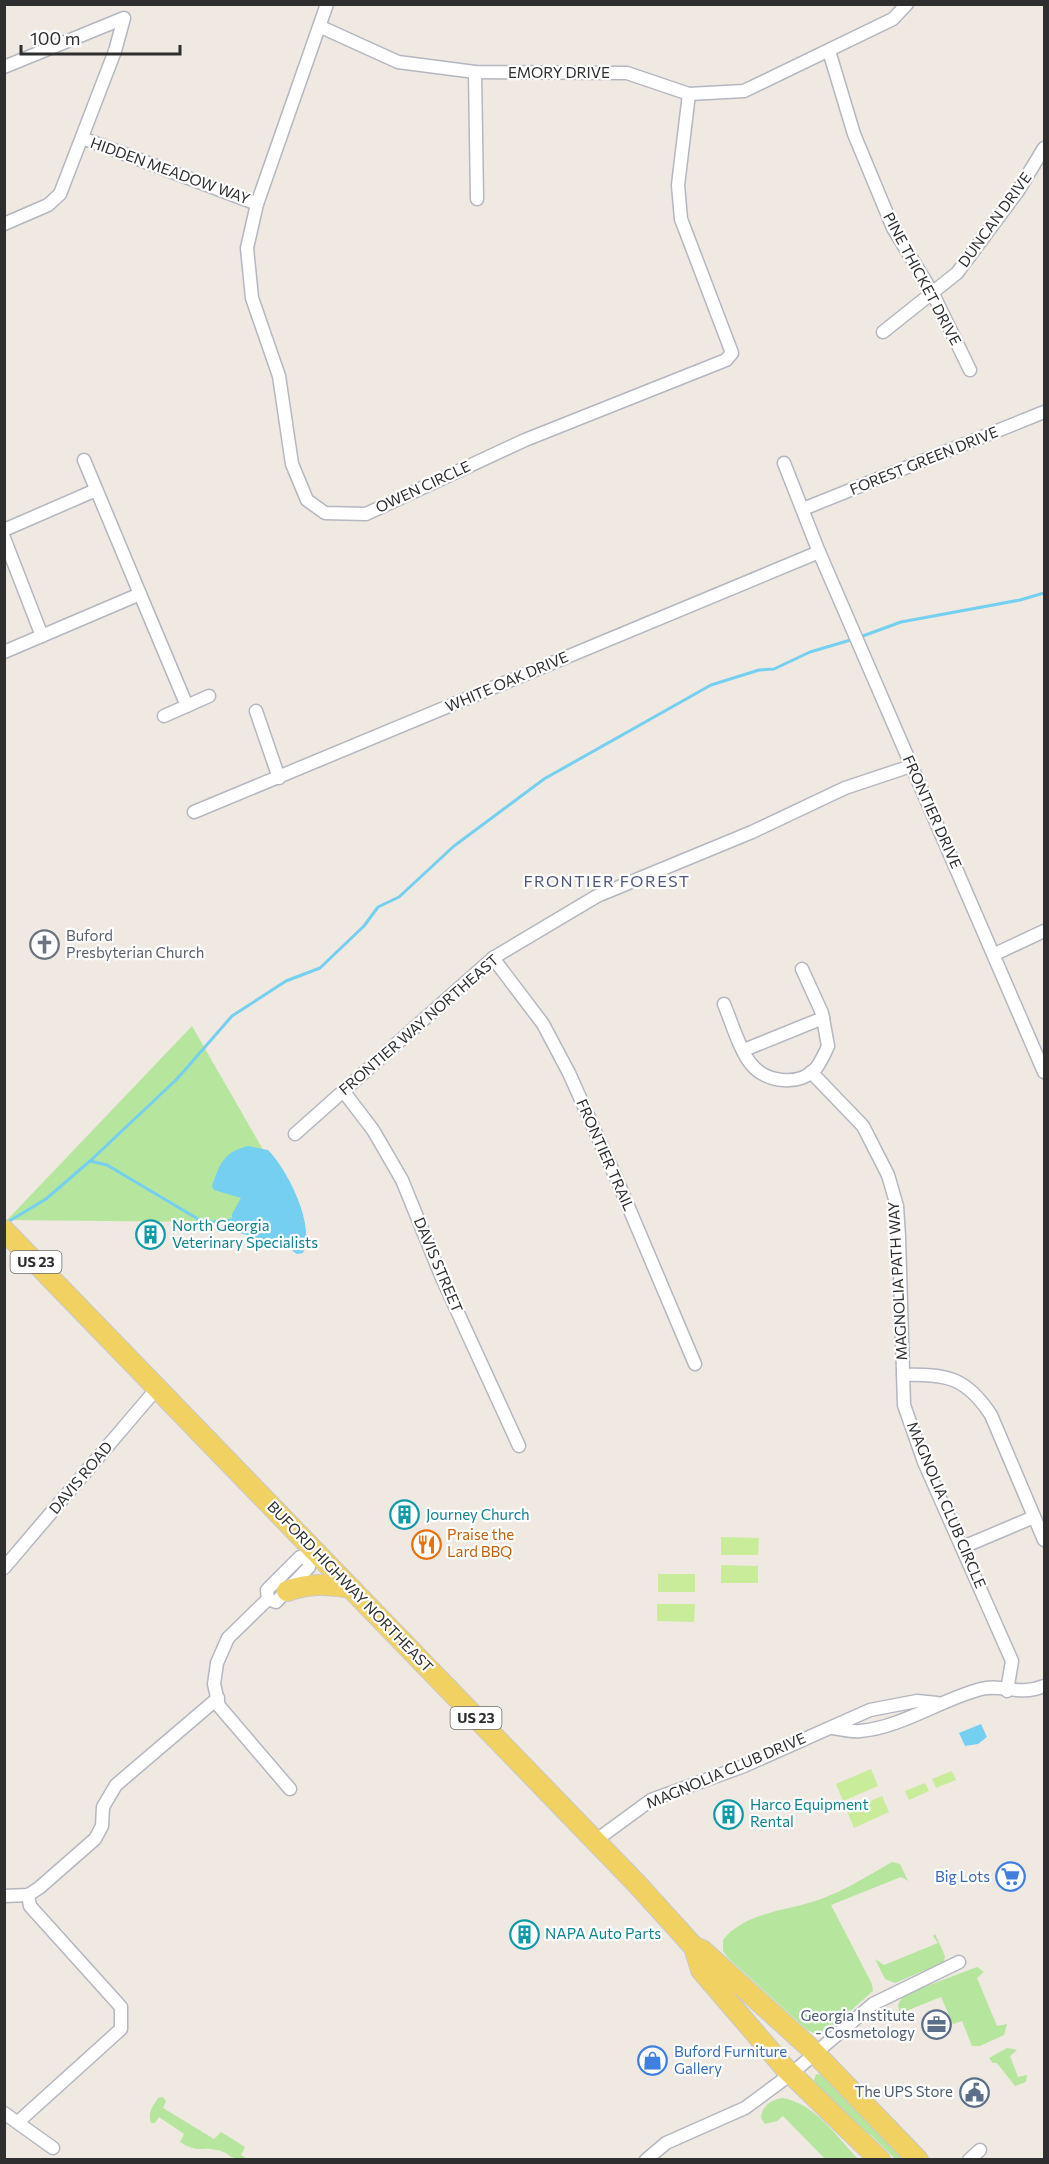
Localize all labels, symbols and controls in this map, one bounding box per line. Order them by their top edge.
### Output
scale bar [21,18,180,56]
text: 100 m [30,27,80,49]
street label: EMORY DRIVE [508,63,610,81]
street label: HIDDEN MEADOW WAY [88,133,253,207]
street label: DUNCAN DRIVE [954,168,1035,270]
street label: PINE THICKET DRIVE [880,209,966,348]
street label: FOREST GREEN DRIVE [847,422,1001,498]
street label: OWEN CIRCLE [372,456,473,516]
street label: WHITE OAK DRIVE [442,647,571,715]
street label: FRONTIER DRIVE [900,752,966,871]
district label: FRONTIER FOREST [523,871,691,890]
place label: Buford Presbyterian Church [66,926,204,961]
church icon: Buford Presbyterian Church [29,929,61,961]
street label: FRONTIER WAY NORTHEAST [335,950,502,1098]
street label: FRONTIER TRAIL [573,1096,639,1214]
street label: MAGNOLIA PATH WAY [884,1201,910,1361]
street label: DAVIS STREET [411,1214,467,1315]
place label: North Georgia Veterinary Specialists [172,1216,318,1251]
building icon: North Georgia Veterinary Specialists [135,1219,167,1251]
road number: US 23 [10,1251,62,1273]
street label: MAGNOLIA CLUB CIRCLE [904,1419,990,1591]
street label: DAVIS ROAD [45,1437,116,1517]
street label: BUFORD HIGHWAY NORTHEAST [264,1497,438,1676]
building icon: Journey Church [389,1499,421,1531]
place label: Journey Church [426,1505,530,1523]
place label: Praise the Lard BBQ [447,1525,514,1560]
restaurant icon: Praise the Lard BBQ [410,1528,442,1560]
road number: US 23 [450,1707,502,1729]
street label: MAGNOLIA CLUB DRIVE [643,1728,808,1812]
place label: Harco Equipment Rental [750,1795,869,1830]
building icon: Harco Equipment Rental [713,1798,745,1830]
supermarket icon: Big Lots [995,1861,1027,1893]
place label: Big Lots [935,1867,990,1885]
building icon: NAPA Auto Parts [508,1918,540,1950]
place label: NAPA Auto Parts [545,1924,661,1942]
place label: Georgia Institute - Cosmetology [800,2006,915,2041]
office icon: Georgia Institute - Cosmetology [920,2009,952,2041]
place label: Buford Furniture Gallery [674,2042,787,2077]
shop icon: Buford Furniture Gallery [637,2045,669,2077]
public building icon: The UPS Store [958,2076,990,2108]
place label: The UPS Store [855,2082,953,2100]

